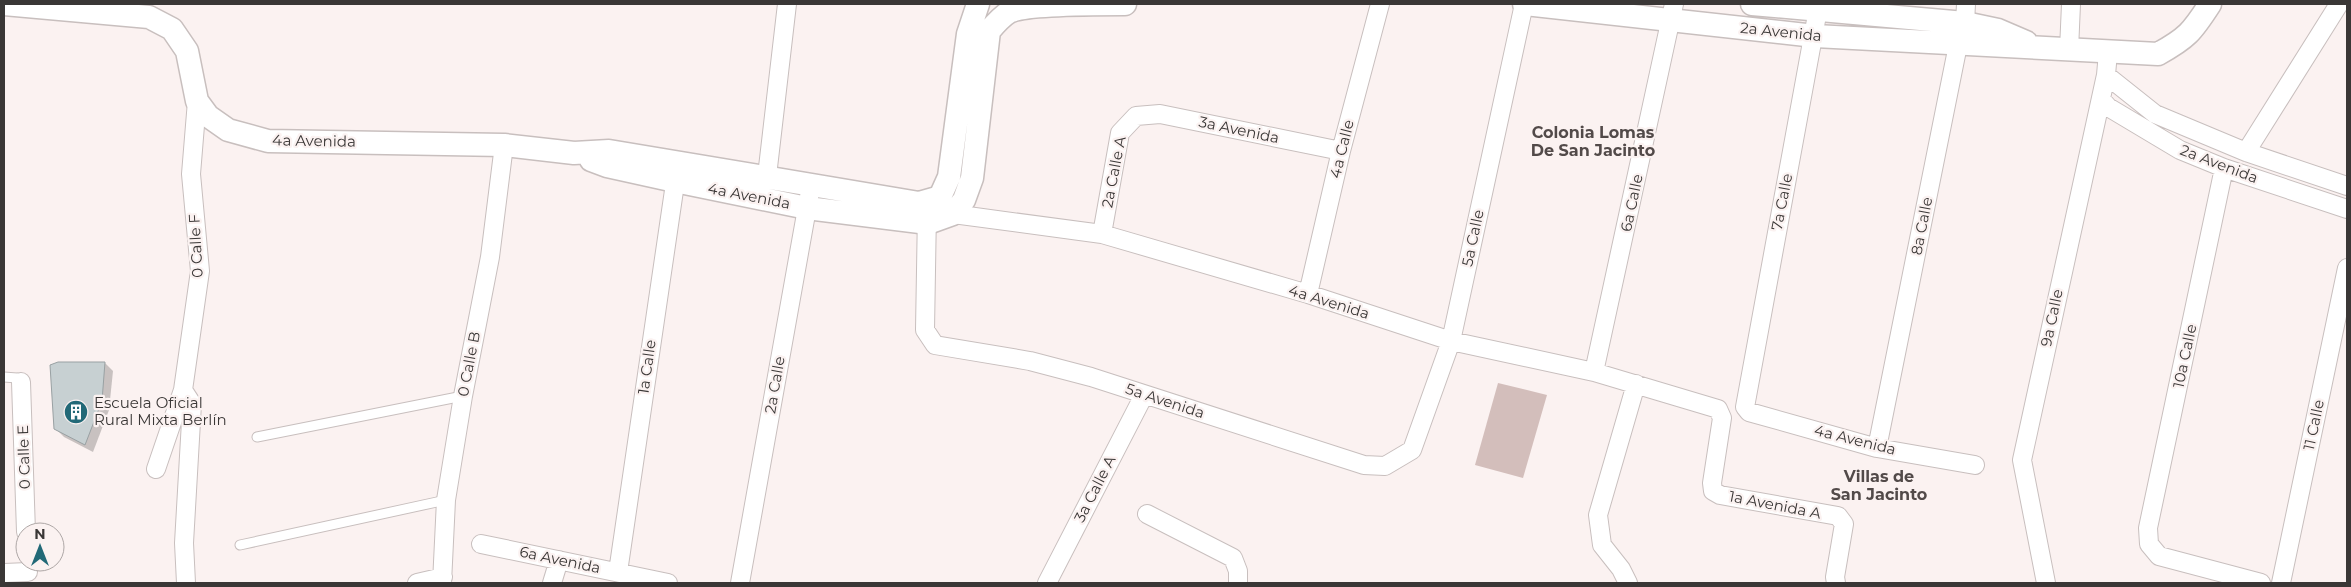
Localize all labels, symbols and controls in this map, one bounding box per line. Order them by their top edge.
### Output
street label: 2a Avenida [1739,18,1823,45]
street label: 3a Avenida [1197,112,1281,147]
street label: 4a Calle [1325,118,1358,180]
district label: Colonia Lomas De San Jacinto [1531,123,1655,160]
street label: 4a Avenida [272,130,356,151]
street label: 2a Calle A [1097,134,1130,209]
street label: 2a Avenida [2178,140,2261,187]
street label: 6a Calle [1616,172,1647,233]
street label: 7a Calle [1767,172,1796,232]
street label: 4a Avenida [706,178,792,213]
street label: 8a Calle [1907,195,1936,257]
street label: 5a Calle [1457,208,1488,268]
street label: 0 Calle F [184,214,207,278]
street label: 4a Avenida [1286,280,1372,323]
street label: 9a Calle [2036,287,2067,348]
street label: 10a Calle [2169,322,2201,389]
street label: 0 Calle B [453,330,484,398]
street label: 1a Calle [633,339,660,395]
street label: 2a Calle [760,355,789,415]
street label: 5a Avenida [1123,379,1207,422]
place label: Escuela Oficial Rural Mixta Berlín [94,393,227,429]
street label: 11 Calle [2299,398,2328,452]
building icon: Escuela Oficial Rural Mixta Berlín [63,399,89,425]
street label: 4a Avenida [1812,420,1898,459]
street label: 0 Calle E [13,425,34,489]
street label: 3a Calle A [1070,452,1120,525]
district label: Villas de San Jacinto [1831,467,1927,504]
street label: 1a Avenida A [1727,486,1823,523]
north arrow [15,522,65,572]
text: N [34,525,46,543]
street label: 6a Avenida [518,542,602,577]

